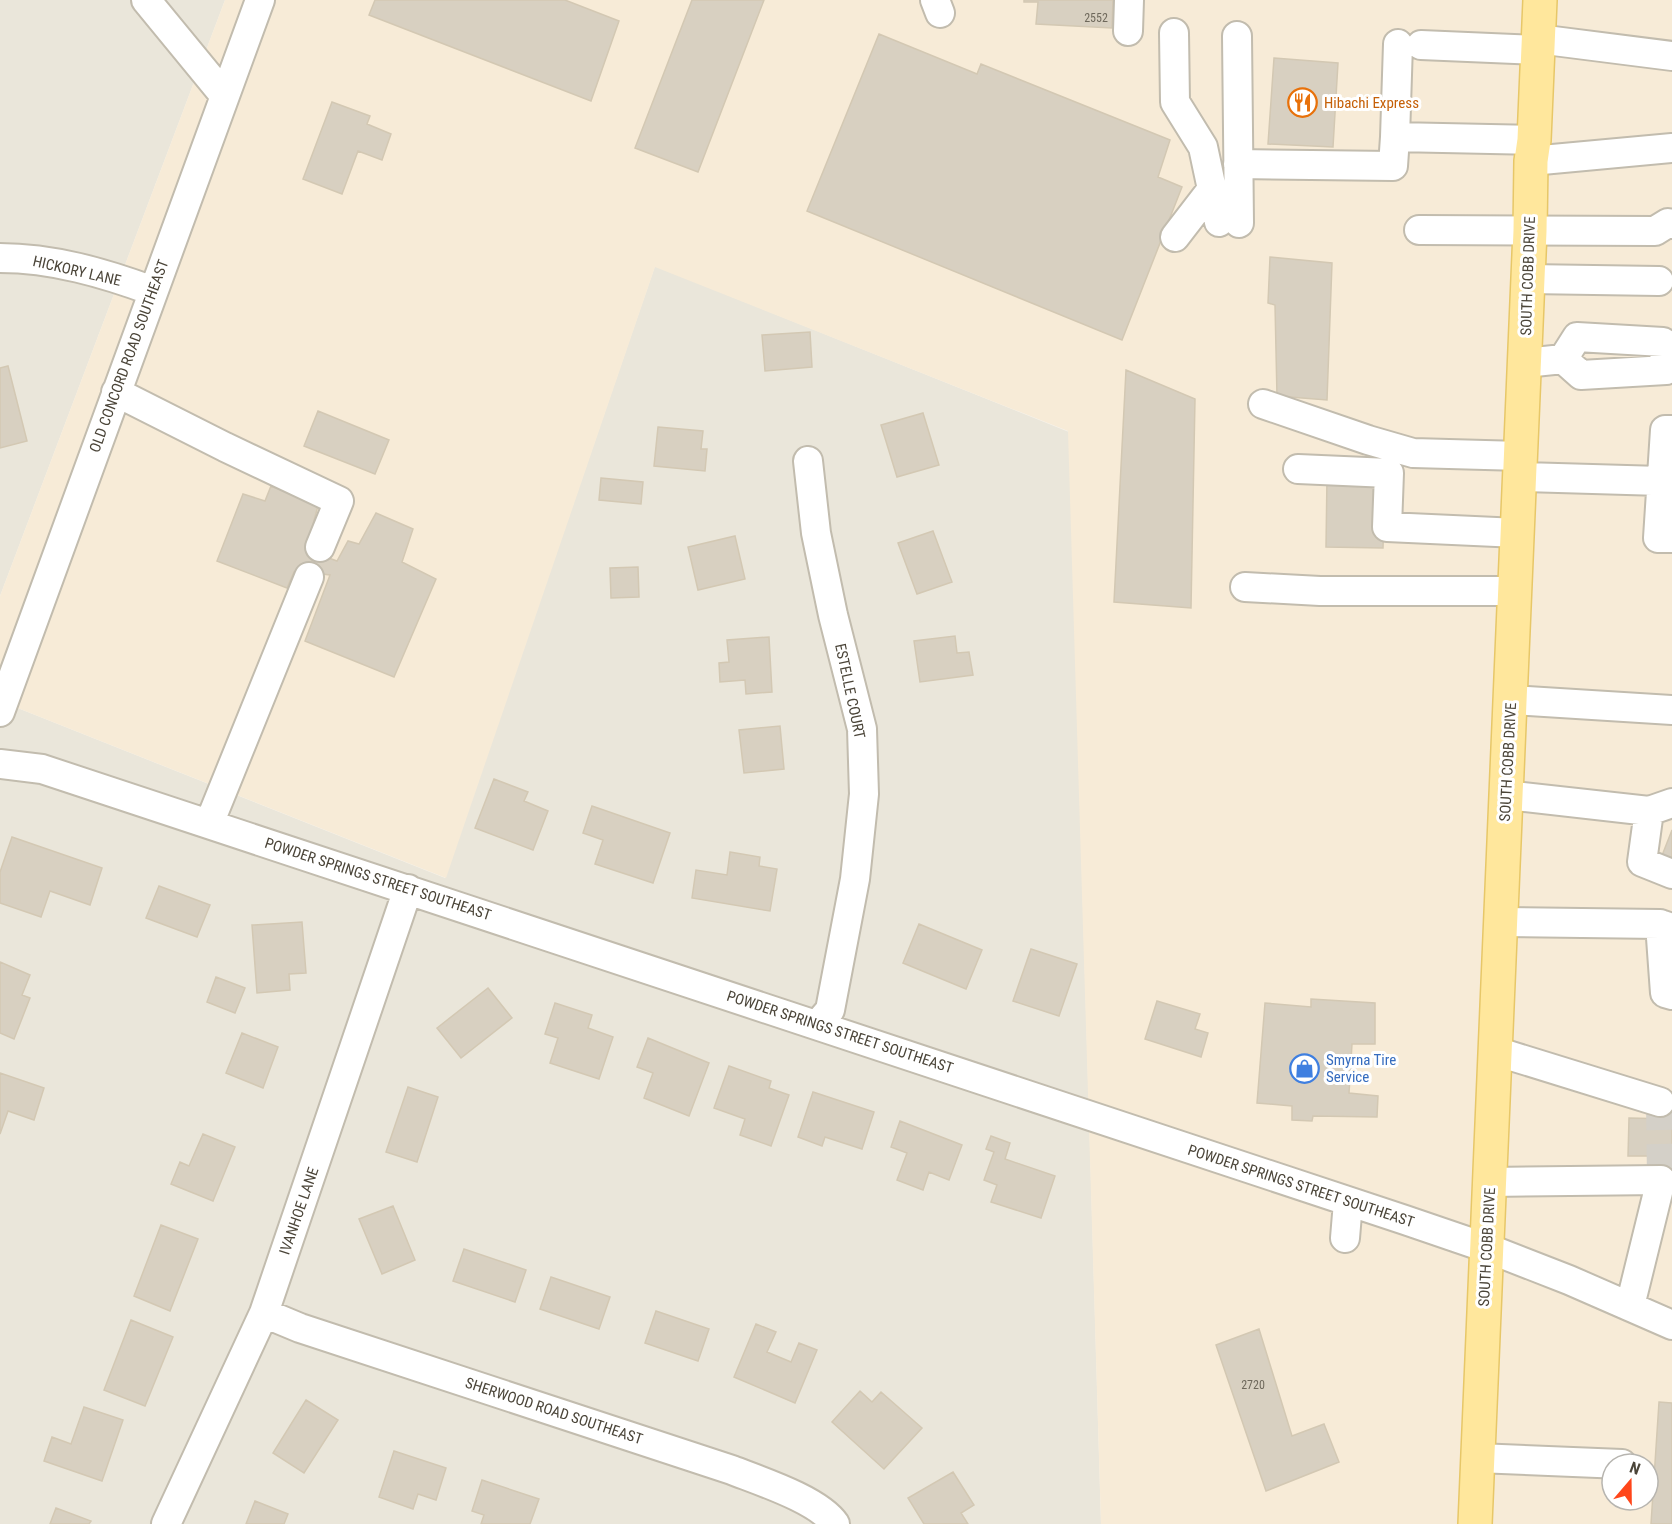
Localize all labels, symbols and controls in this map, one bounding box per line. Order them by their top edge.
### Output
house number: 2552 [1084,11,1108,25]
restaurant icon: Hibachi Express [1287,87,1319,119]
place label: Hibachi Express [1324,94,1419,112]
street label: SOUTH COBB DRIVE [1517,216,1539,336]
street label: HICKORY LANE [31,252,123,290]
street label: OLD CONCORD ROAD SOUTHEAST [86,257,172,455]
street label: ESTELLE COURT [831,642,869,740]
street label: SOUTH COBB DRIVE [1496,702,1520,822]
street label: POWDER SPRINGS STREET SOUTHEAST [263,834,494,924]
street label: POWDER SPRINGS STREET SOUTHEAST [725,987,956,1077]
place label: Smyrna Tire Service [1326,1051,1396,1086]
shop icon: Smyrna Tire Service [1289,1053,1321,1085]
street label: POWDER SPRINGS STREET SOUTHEAST [1186,1141,1417,1231]
street label: IVANHOE LANE [276,1165,322,1257]
street label: SOUTH COBB DRIVE [1475,1187,1499,1307]
street label: SHERWOOD ROAD SOUTHEAST [463,1374,645,1448]
house number: 2720 [1241,1378,1265,1392]
north arrow [1600,1452,1660,1512]
text: N [1627,1458,1643,1479]

